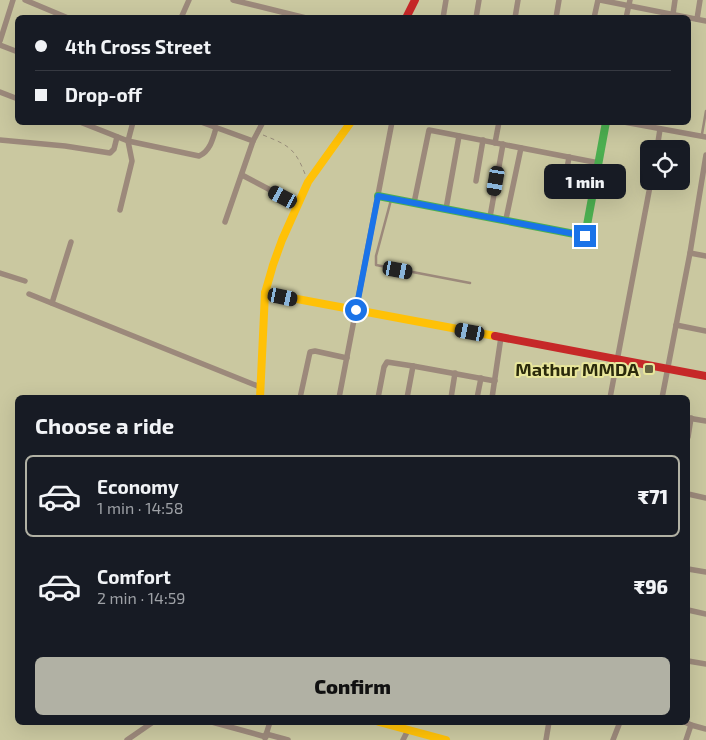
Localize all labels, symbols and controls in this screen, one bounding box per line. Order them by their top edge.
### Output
text: 4th Cross Street [65,35,211,58]
text: Drop-off [65,83,142,106]
map controls [640,140,690,190]
button: locate [640,140,690,190]
callout: 1 min [544,164,626,198]
car [486,165,505,197]
text: 1 min [565,172,605,191]
car [266,183,299,211]
route end [574,225,596,247]
car [381,260,414,280]
car [266,287,299,307]
route start [345,299,367,321]
car [453,322,486,342]
place label: Mathur MMDA [515,358,639,380]
marker: Mathur MMDA [643,363,655,375]
text: Choose a ride [35,412,174,438]
icon: car [37,474,82,519]
text: Economy [97,475,179,498]
text: ₹71 [638,485,668,508]
text: 1 min · 14:58 [97,498,183,517]
icon: car [37,564,82,609]
text: Comfort [97,565,171,588]
text: ₹96 [634,575,668,598]
text: 2 min · 14:59 [97,588,185,607]
button: Confirm [35,657,670,715]

